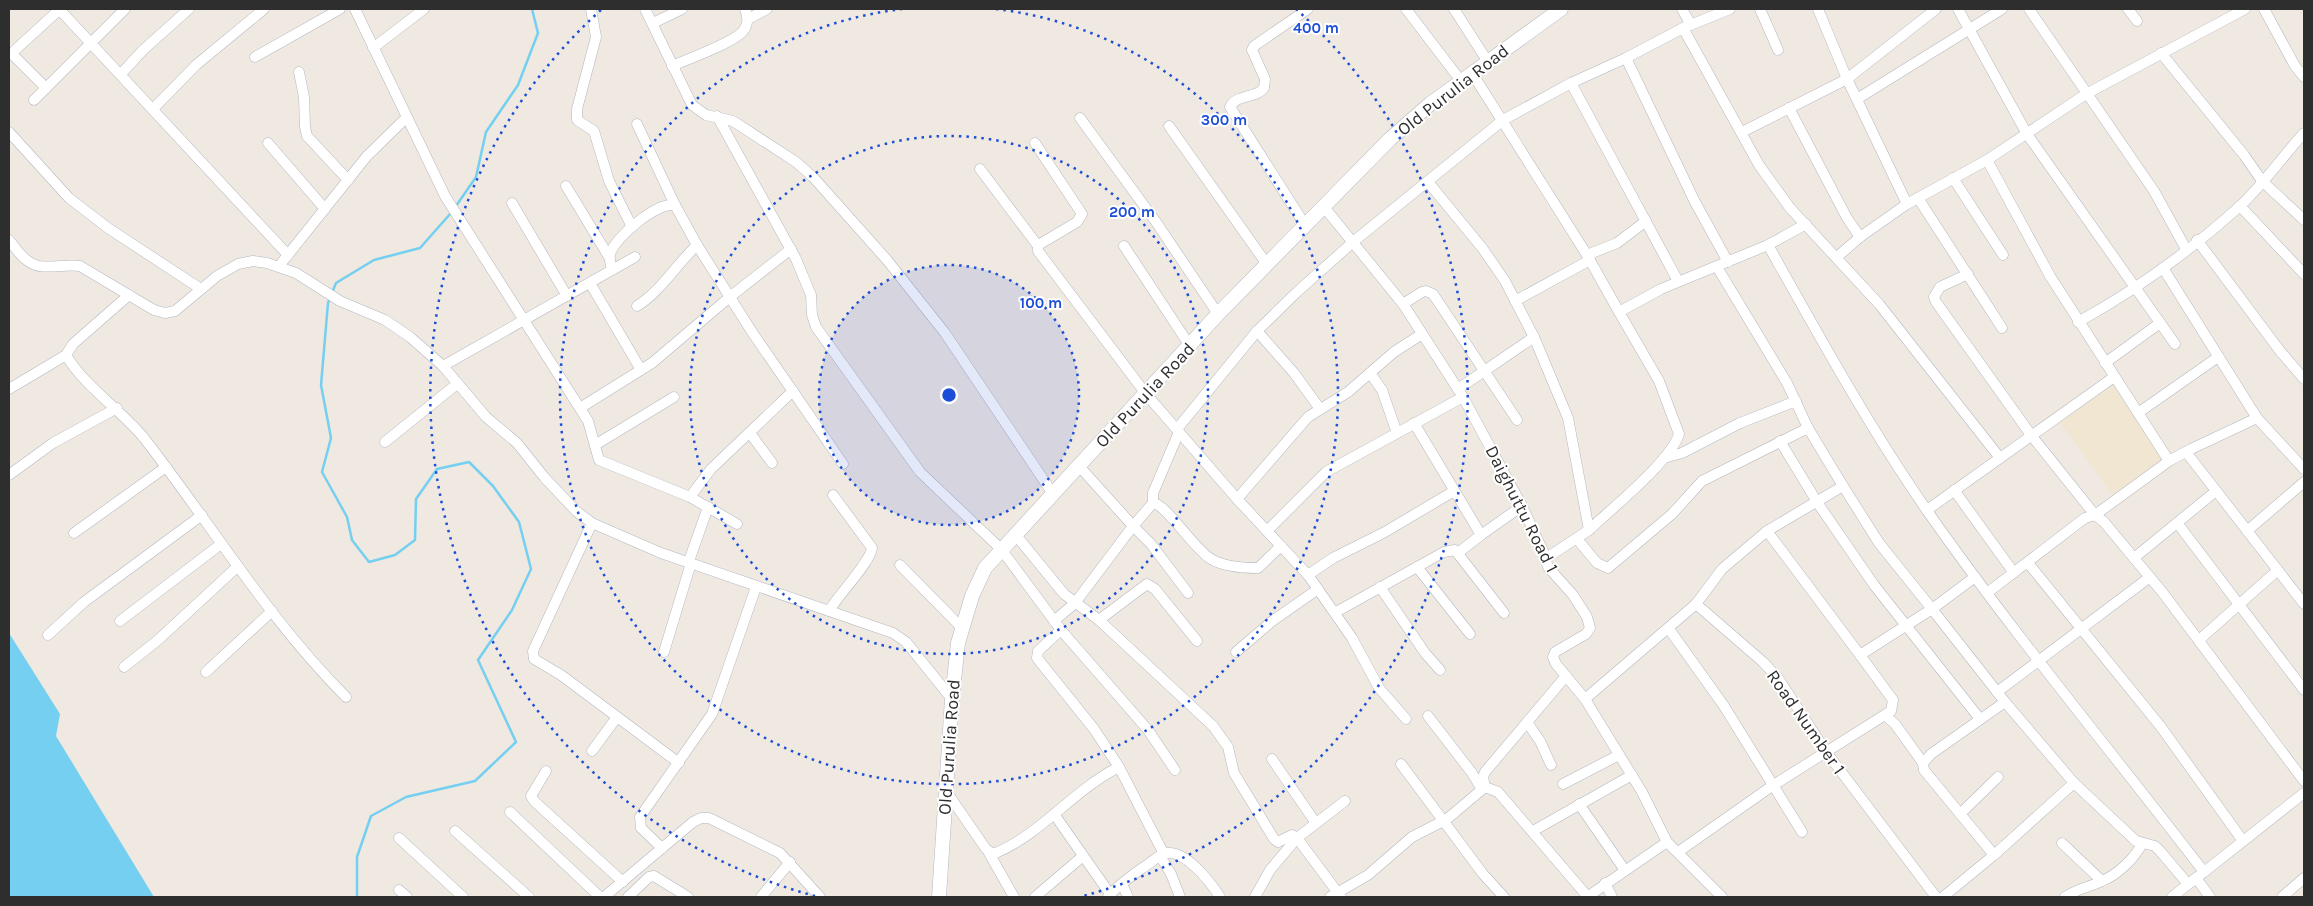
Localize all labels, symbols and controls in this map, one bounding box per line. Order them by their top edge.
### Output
text: 400 m [1293,19,1339,37]
street label: Old Purulia Road [1393,39,1513,141]
text: 300 m [1201,111,1247,129]
text: 200 m [1109,203,1155,221]
text: 100 m [1020,294,1062,312]
street label: Old Purulia Road [1091,338,1199,452]
centre of rings [940,386,958,404]
street label: Daighuttu Road 1 [1481,442,1563,576]
street label: Road Number 1 [1762,666,1850,778]
street label: Old Purulia Road [933,678,965,816]

